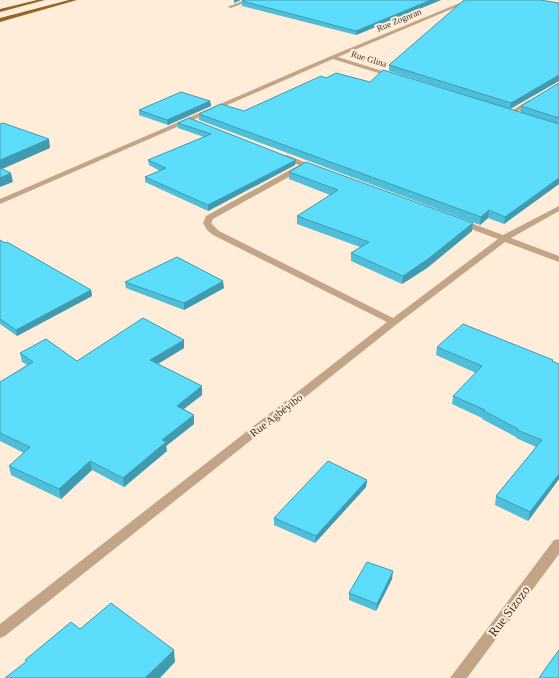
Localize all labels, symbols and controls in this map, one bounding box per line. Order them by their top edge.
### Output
street label: Rue Zognran [375,6,423,33]
street label: Rue Glina [350,49,388,69]
street label: Rue Agbéyibo [247,390,305,439]
street label: Rue Sizozo [485,583,533,639]

